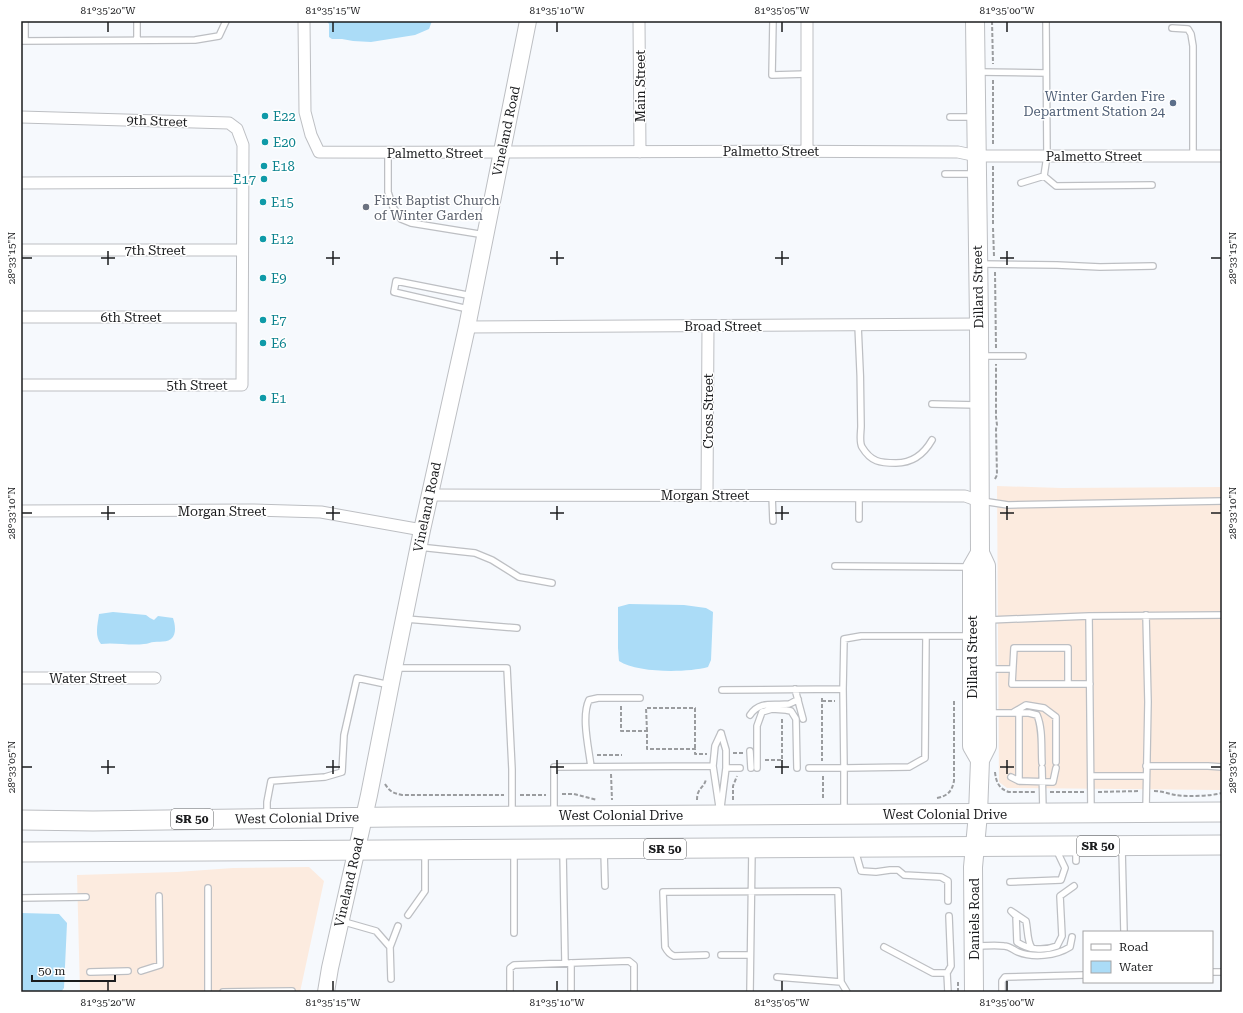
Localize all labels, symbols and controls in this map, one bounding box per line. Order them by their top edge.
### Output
text: 81°35'20"W [81,5,136,16]
text: 81°35'15"W [306,5,361,16]
text: 81°35'10"W [530,5,585,16]
text: 81°35'05"W [755,5,810,16]
text: 81°35'00"W [980,5,1035,16]
street label: Main Street [633,50,648,122]
street label: Vineland Road [489,84,523,177]
place label: Winter Garden Fire Department Station 24 [1023,89,1166,119]
marker: Winter Garden Fire Department Station 24 [1168,98,1178,108]
place label: E22 [273,109,296,124]
marker: E22 [260,111,270,121]
street label: 9th Street [126,112,188,130]
place label: E20 [273,135,296,150]
marker: E20 [260,137,270,147]
street label: Palmetto Street [723,144,819,159]
street label: Palmetto Street [387,146,483,161]
street label: Palmetto Street [1046,149,1142,164]
place label: E18 [272,159,295,174]
marker: E18 [259,161,269,171]
place label: E17 [233,172,256,187]
marker: E17 [259,174,269,184]
place label: First Baptist Church of Winter Garden [374,193,500,223]
place label: E15 [271,195,294,210]
marker: E15 [258,197,268,207]
marker: First Baptist Church of Winter Garden [361,202,371,212]
text: 28°33'15"N [6,232,17,284]
place label: E12 [271,232,294,247]
text: 28°33'15"N [1227,232,1238,284]
marker: E12 [258,234,268,244]
street label: 7th Street [124,243,186,258]
street label: Dillard Street [970,245,986,329]
place label: E9 [271,271,287,286]
marker: E9 [258,273,268,283]
street label: 6th Street [100,310,162,325]
place label: E7 [271,313,287,328]
marker: E7 [258,315,268,325]
street label: Broad Street [684,319,762,334]
place label: E6 [271,336,287,351]
marker: E6 [258,338,268,348]
street label: Cross Street [701,373,716,449]
street label: 5th Street [166,378,228,393]
place label: E1 [271,391,287,406]
marker: E1 [258,393,268,403]
street label: Vineland Road [410,460,444,553]
text: 28°33'10"N [6,487,17,539]
text: 28°33'10"N [1227,487,1238,539]
street label: Morgan Street [661,488,749,503]
street label: Morgan Street [178,504,266,519]
street label: Dillard Street [965,615,980,699]
street label: Water Street [49,671,127,686]
text: 28°33'05"N [6,741,17,793]
text: 28°33'05"N [1227,741,1238,793]
street label: West Colonial Drive [883,807,1007,822]
street label: West Colonial Drive [559,808,683,823]
road number: SR 50 [171,809,213,829]
street label: West Colonial Drive [235,809,359,827]
street label: Vineland Road [331,835,367,928]
road number: SR 50 [1077,836,1119,856]
road number: SR 50 [644,839,686,859]
street label: Daniels Road [967,877,982,960]
legend [1083,931,1213,983]
text: Road [1119,940,1149,954]
scale bar [32,957,115,983]
text: Water [1119,960,1153,974]
text: 50 m [38,964,65,978]
text: 81°35'20"W [81,997,136,1008]
text: 81°35'15"W [306,997,361,1008]
text: 81°35'10"W [530,997,585,1008]
text: 81°35'05"W [755,997,810,1008]
text: 81°35'00"W [980,997,1035,1008]

